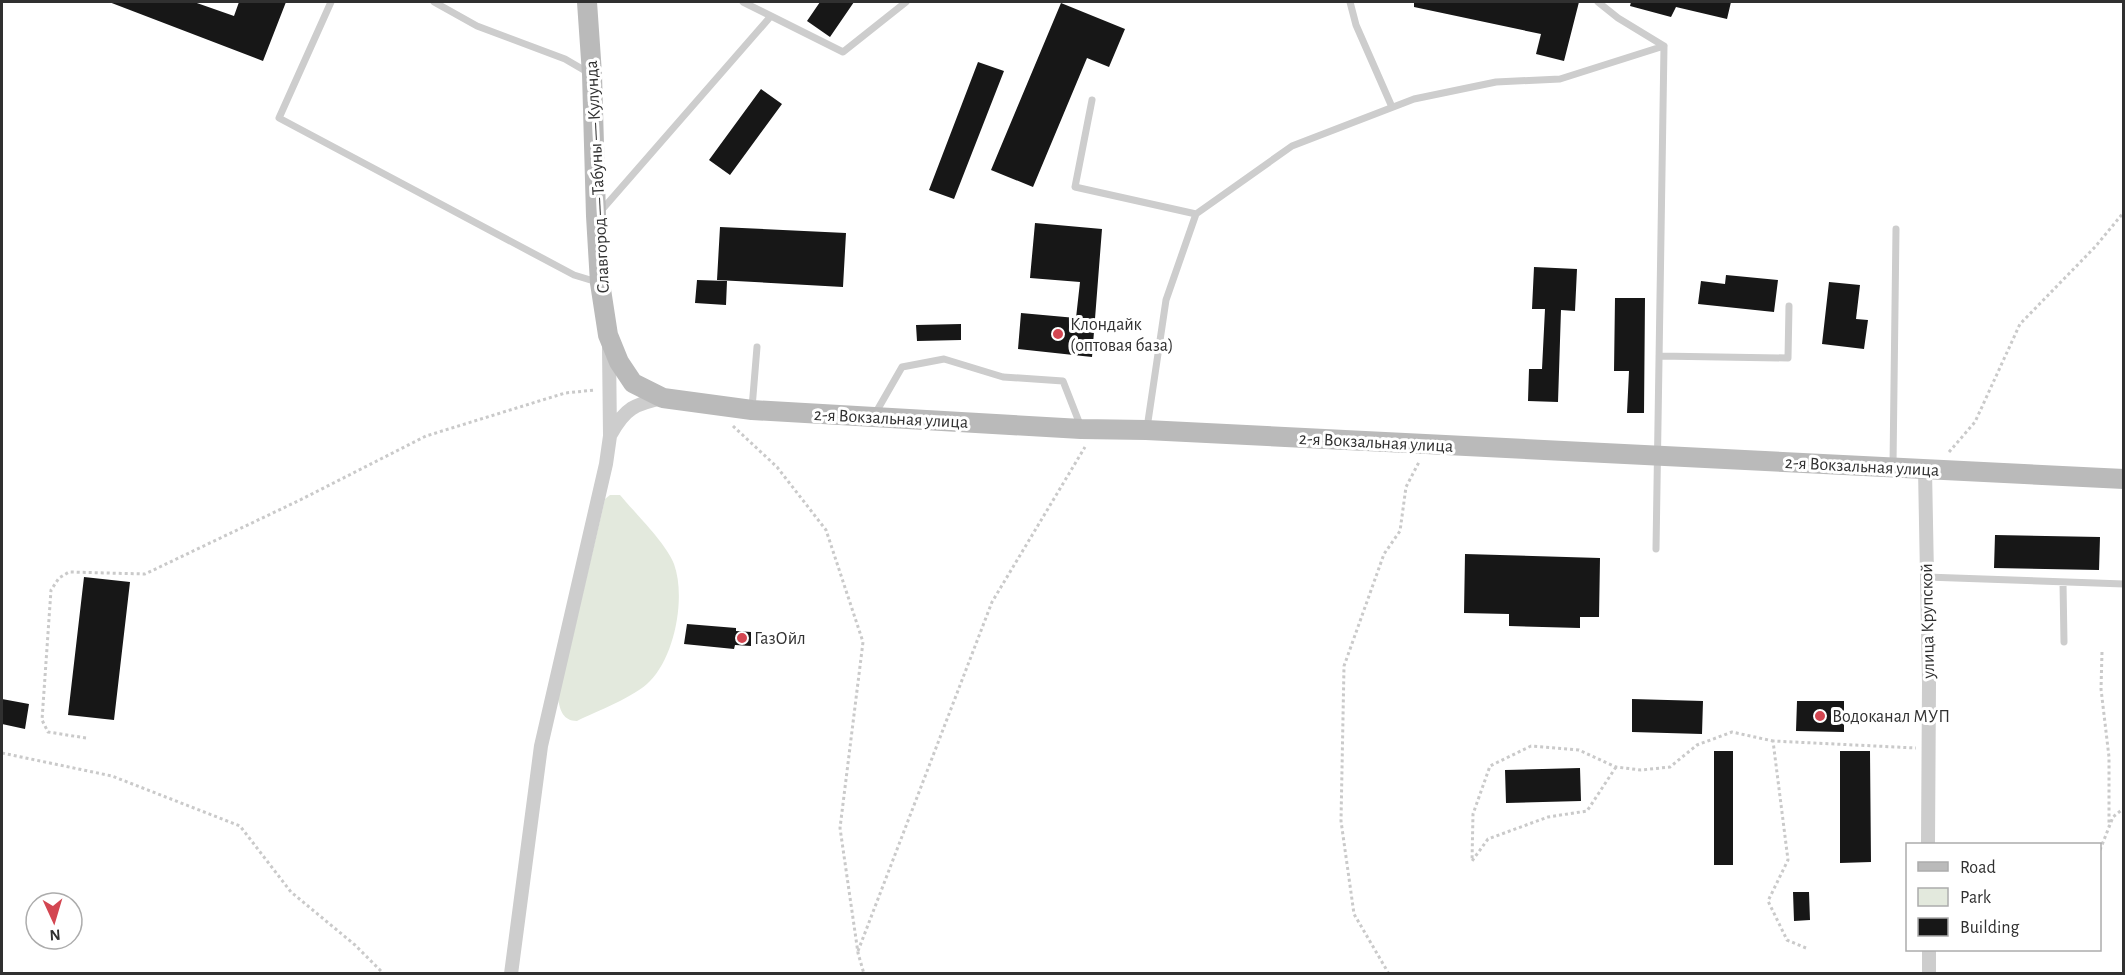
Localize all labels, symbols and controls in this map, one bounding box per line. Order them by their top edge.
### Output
street label: Славгород — Табуны — Кулунда [582,60,613,294]
place label: Клондайк (оптовая база) [1070,316,1174,355]
marker: Клондайк (оптовая база) [1051,327,1065,341]
street label: 2-я Вокзальная улица [813,406,969,432]
street label: 2-я Вокзальная улица [1298,430,1454,456]
street label: 2-я Вокзальная улица [1784,454,1940,480]
street label: улица Крупской [1918,563,1938,680]
place label: ГазОйл [754,630,806,648]
marker: ГазОйл [735,631,749,645]
place label: Водоканал МУП [1832,708,1950,726]
marker: Водоканал МУП [1813,709,1827,723]
legend [1906,843,2101,951]
text: Road [1960,859,1996,877]
text: Park [1960,889,1992,907]
north arrow [24,891,84,951]
text: Building [1960,919,2020,937]
text: N [49,927,61,943]

